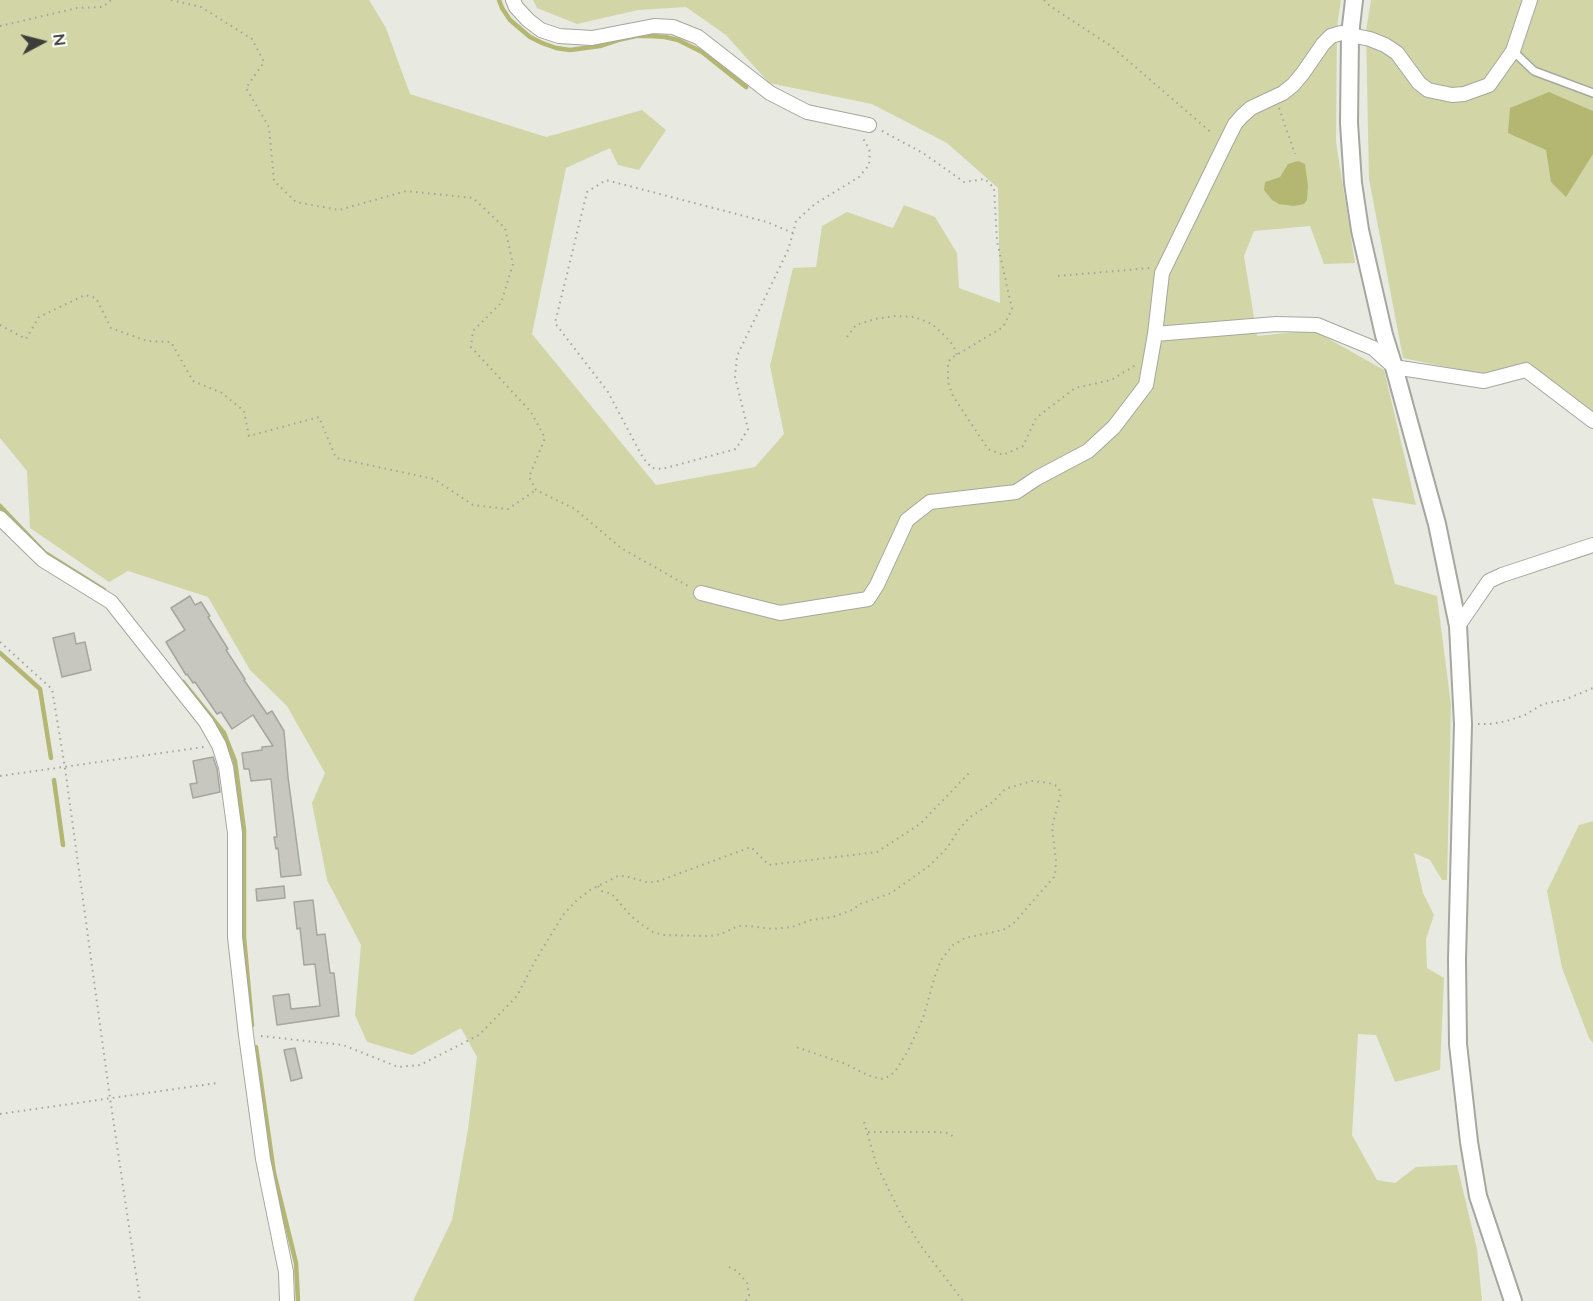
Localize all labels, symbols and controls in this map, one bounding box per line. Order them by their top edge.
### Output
north arrow [12,12,72,72]
text: N [50,32,71,47]

